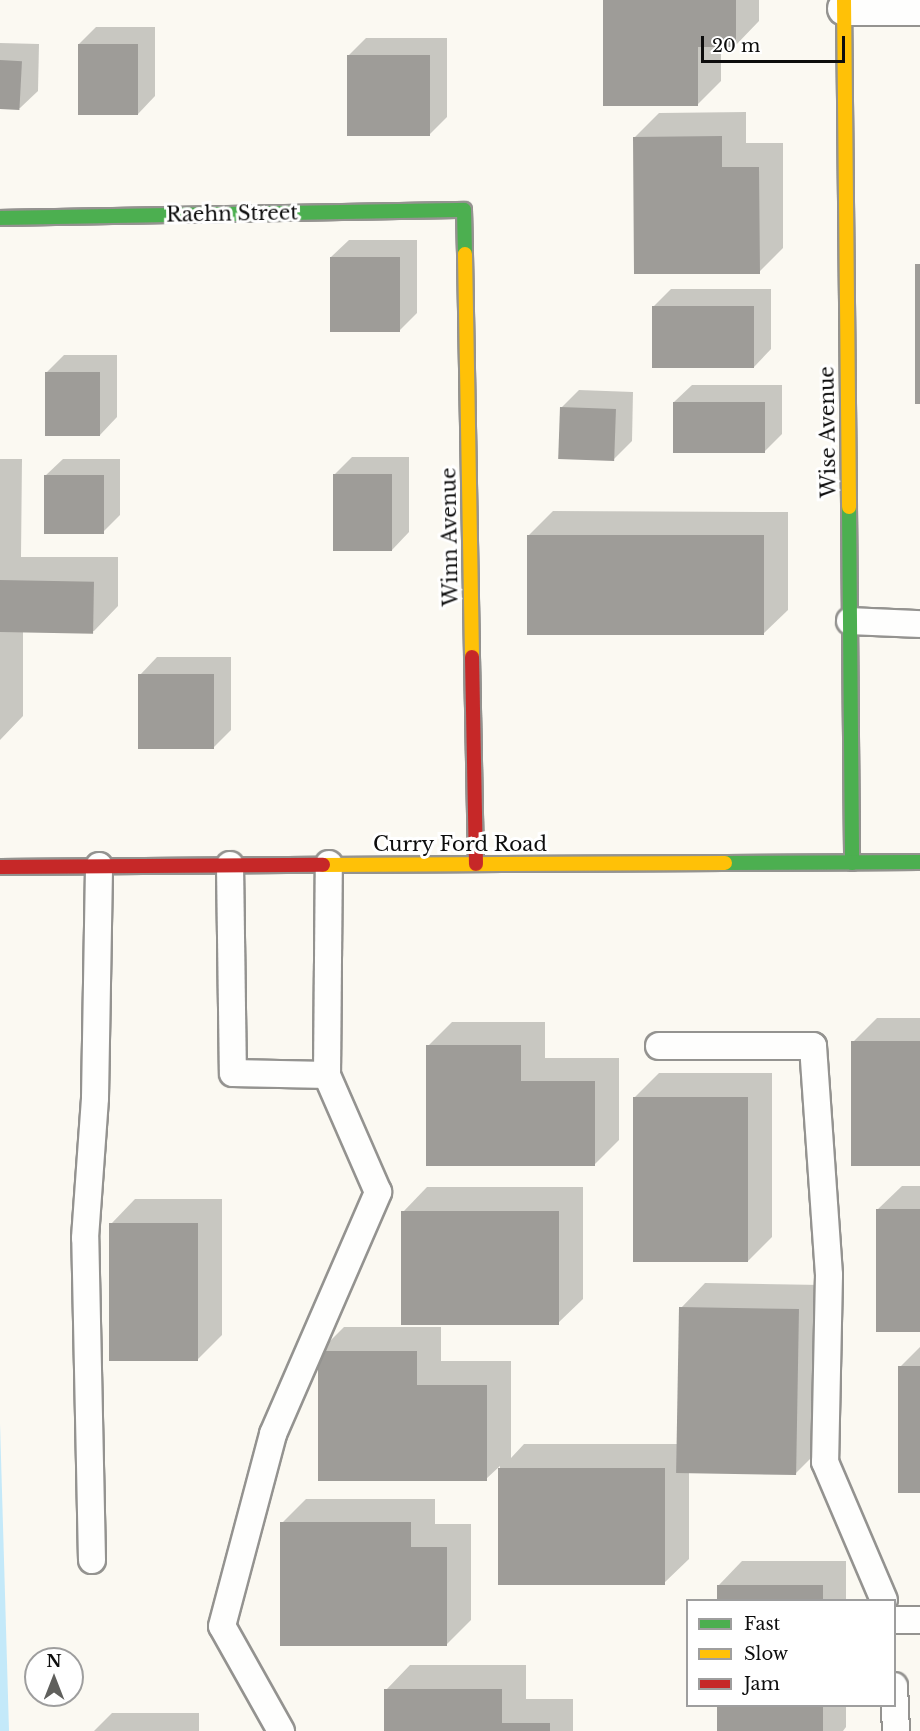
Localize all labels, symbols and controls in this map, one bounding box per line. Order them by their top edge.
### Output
scale bar [704,24,848,62]
text: 20 m [712,35,760,57]
street label: Raehn Street [166,201,298,227]
street label: Wise Avenue [815,365,841,499]
street label: Winn Avenue [437,467,463,607]
street label: Curry Ford Road [373,832,547,856]
legend [686,1599,896,1707]
text: Fast [744,1613,780,1635]
text: Slow [744,1643,788,1665]
north arrow [24,1647,84,1707]
text: N [46,1651,62,1671]
text: Jam [744,1673,780,1695]

